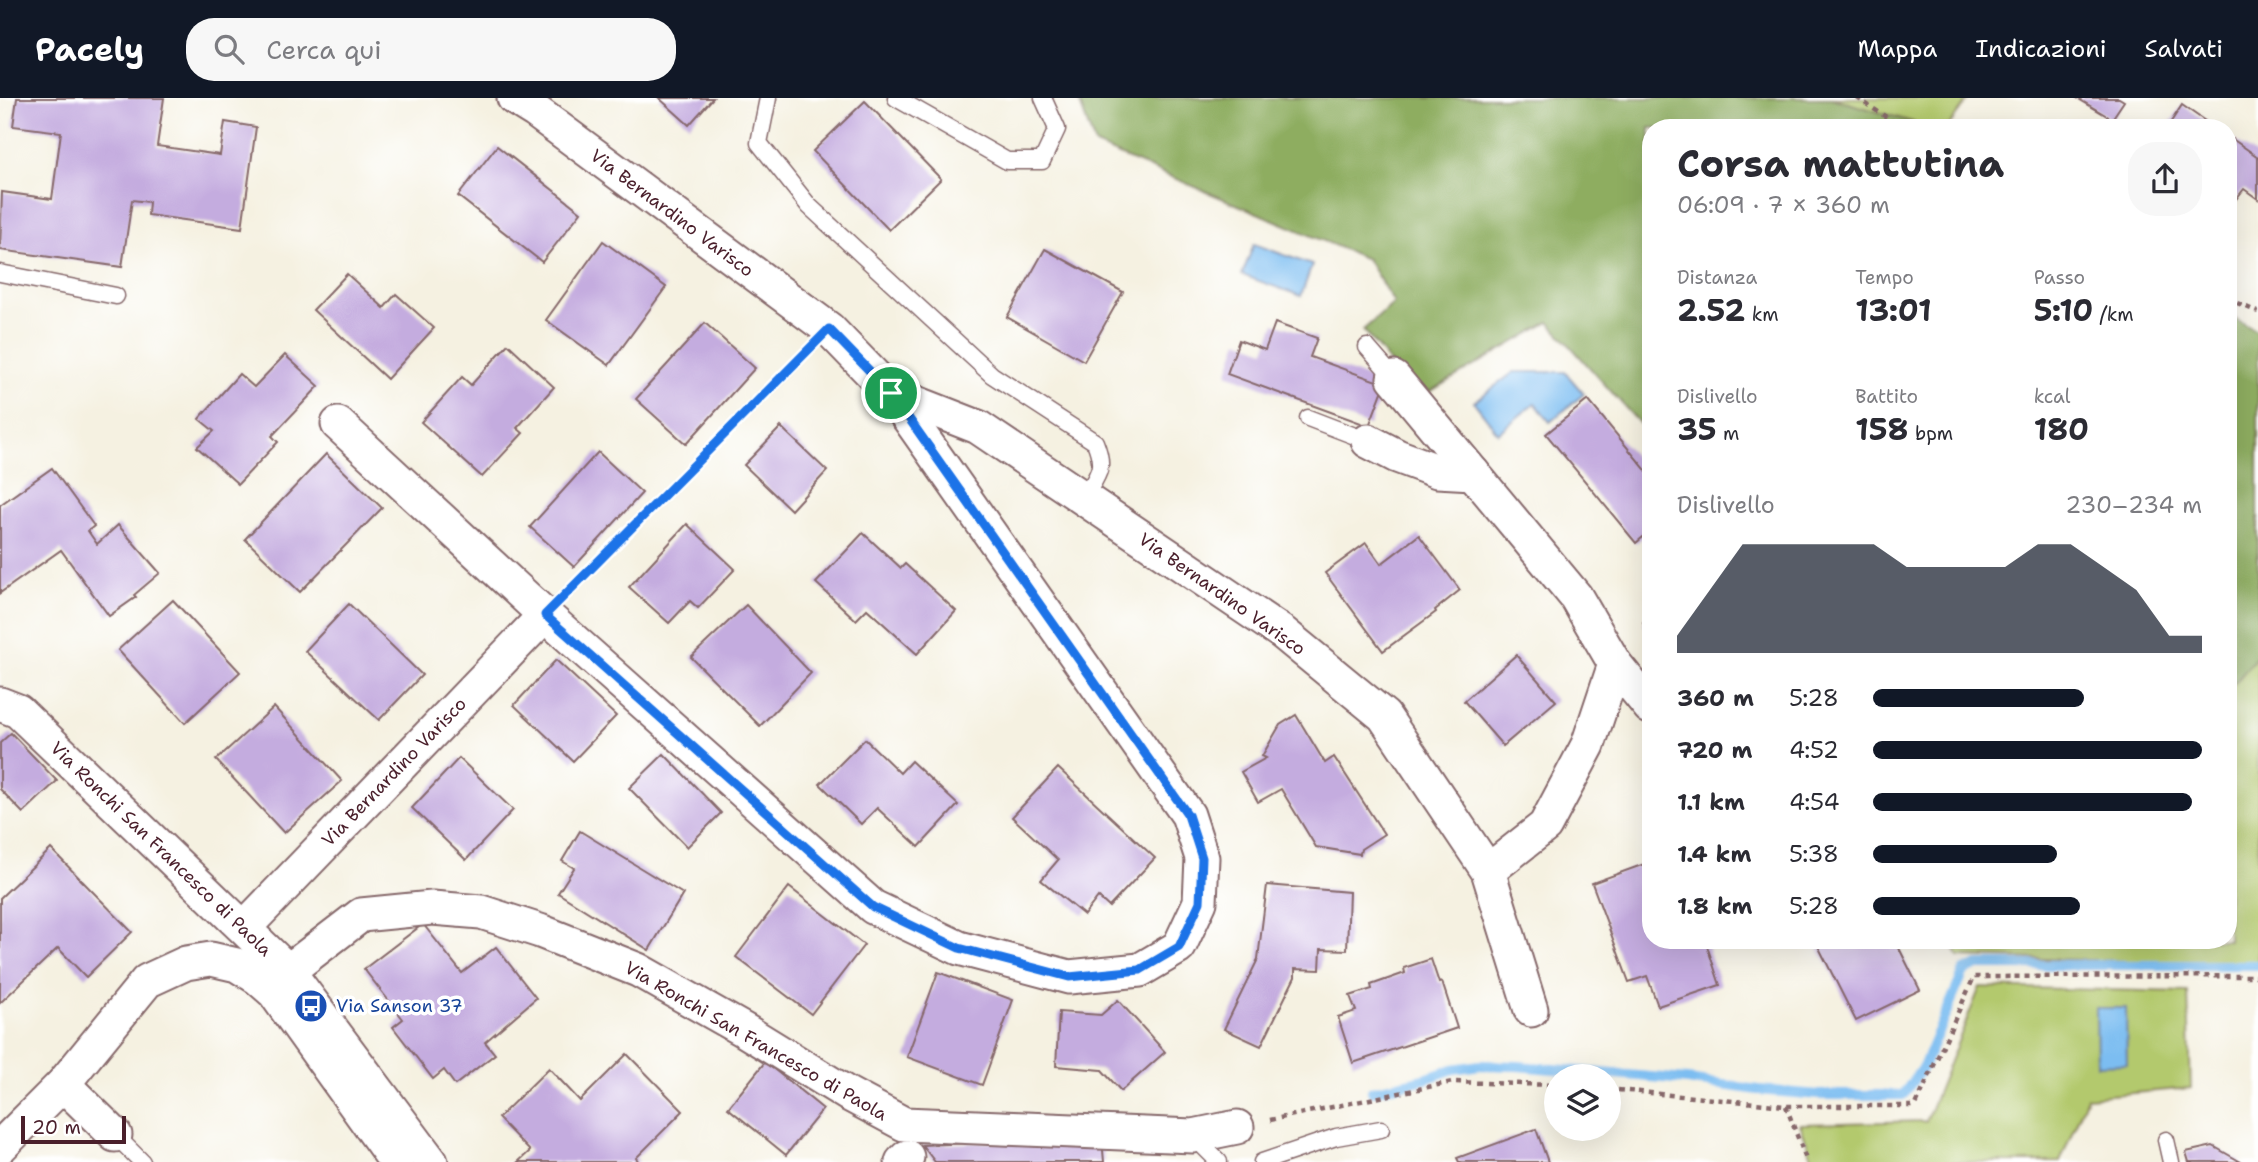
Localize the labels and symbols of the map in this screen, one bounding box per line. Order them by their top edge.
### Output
street label: Via Bernardino Varisco [585,144,759,282]
pin [861,363,921,423]
street label: Via Bernardino Varisco [1134,527,1310,661]
street label: Via Bernardino Varisco [316,692,472,852]
street label: Via Ronchi San Francesco di Paola [45,736,277,962]
street label: Via Ronchi San Francesco di Paola [620,956,892,1126]
bus stop icon: Via Sanson 37 [292,987,330,1025]
place label: Via Sanson 37 [336,994,463,1018]
scale bar [21,1113,126,1145]

